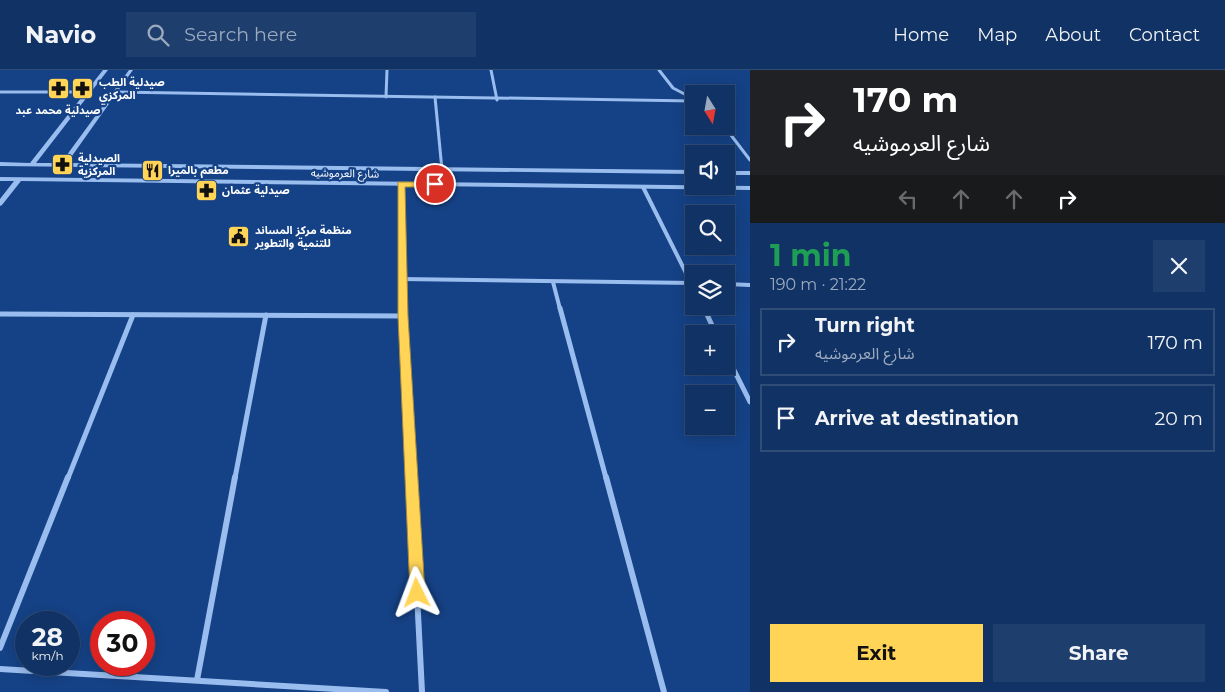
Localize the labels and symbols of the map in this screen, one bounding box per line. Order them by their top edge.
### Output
place label: صيدلية الطب المركزي [99,75,165,105]
pharmacy icon: صيدلية الطب المركزي [71,76,95,100]
pharmacy icon: صيدلية محمد عبد [46,77,70,101]
north arrow [685,85,735,135]
place label: صيدلية محمد عبد [16,103,101,117]
place label: الصيدلية المركزية [78,151,120,178]
pharmacy icon: الصيدلية المركزية [50,152,74,176]
restaurant icon: مطعم بالميرا [140,158,164,182]
place label: مطعم بالميرا [168,163,229,179]
pin [414,163,456,205]
street label: شارع العرموشيه [311,165,380,182]
pharmacy icon: صيدلية عثمان [194,178,218,202]
place label: صيدلية عثمان [222,183,290,197]
place label: منظمة مركز المساند للتنمية والتطوير [254,223,352,250]
public building icon: منظمة مركز المساند للتنمية والتطوير [227,224,251,248]
position arrow [390,566,442,618]
speed limit sign: 30 [90,611,155,676]

